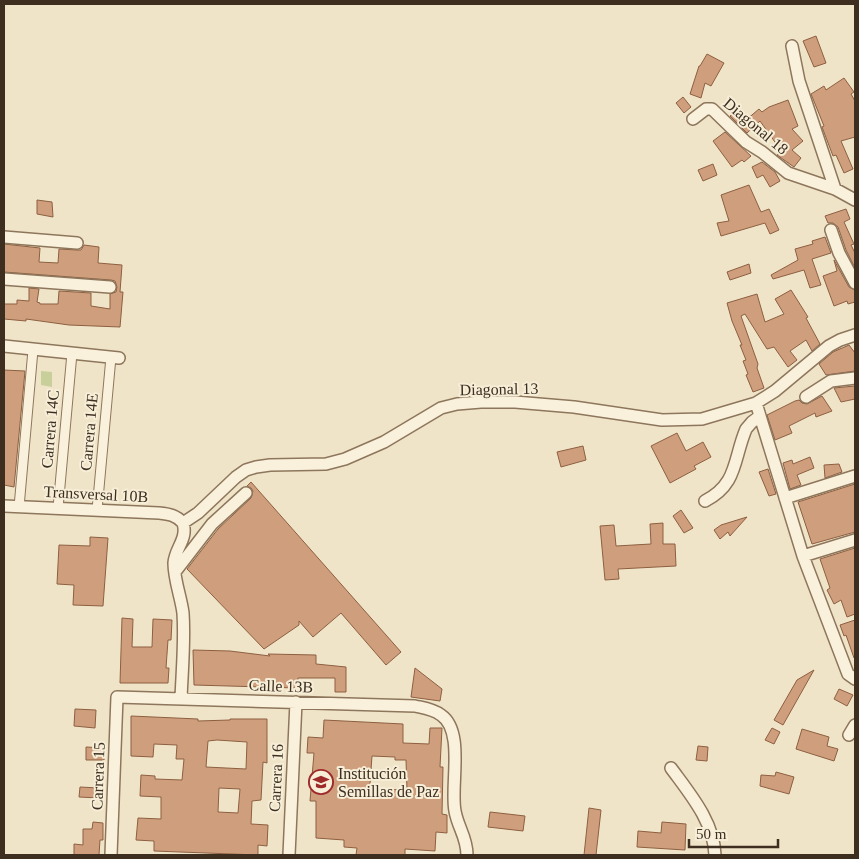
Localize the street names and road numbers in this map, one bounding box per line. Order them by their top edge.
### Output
street label: Diagonal 18 [720,94,792,159]
street label: Diagonal 13 [460,380,538,399]
street label: Carrera 14C [38,389,62,469]
street label: Carrera 14E [77,393,101,471]
street label: Transversal 10B [43,483,149,505]
street label: Calle 13B [249,676,313,696]
street label: Carrera 15 [88,742,108,810]
street label: Carrera 16 [266,744,286,812]

